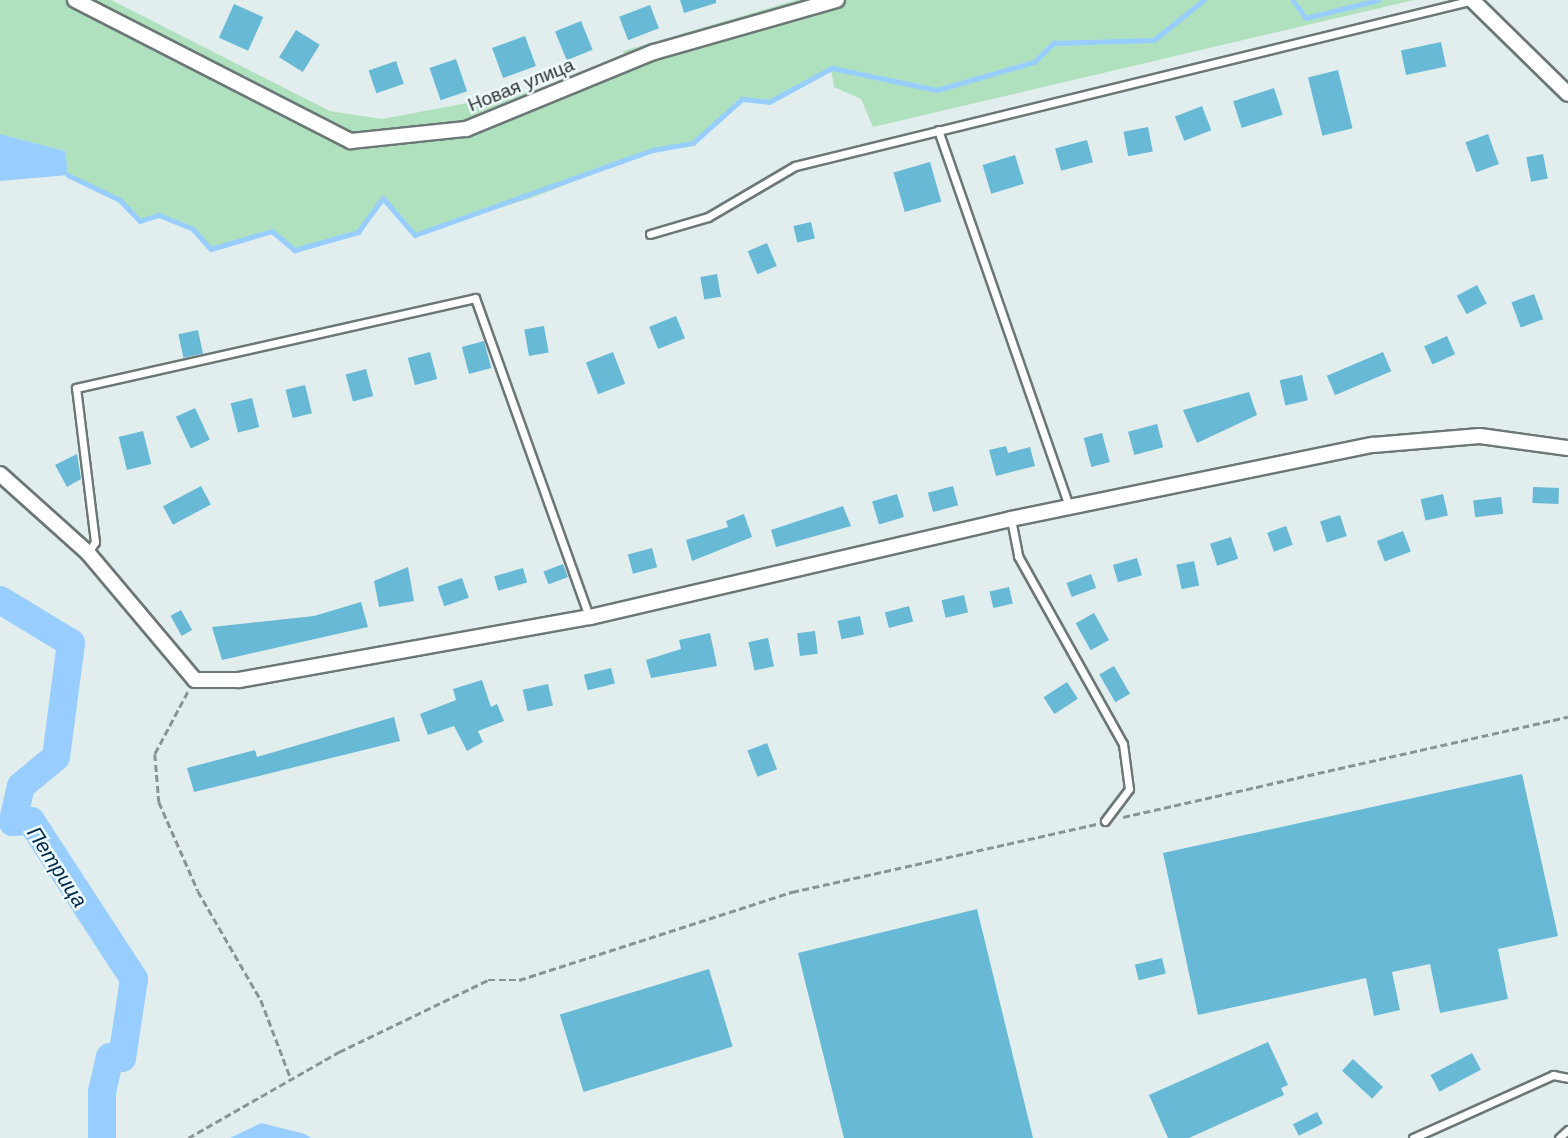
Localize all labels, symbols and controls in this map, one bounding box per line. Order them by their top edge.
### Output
street label: Новая улица [465,53,577,117]
water label: Петрица [22,822,92,912]

